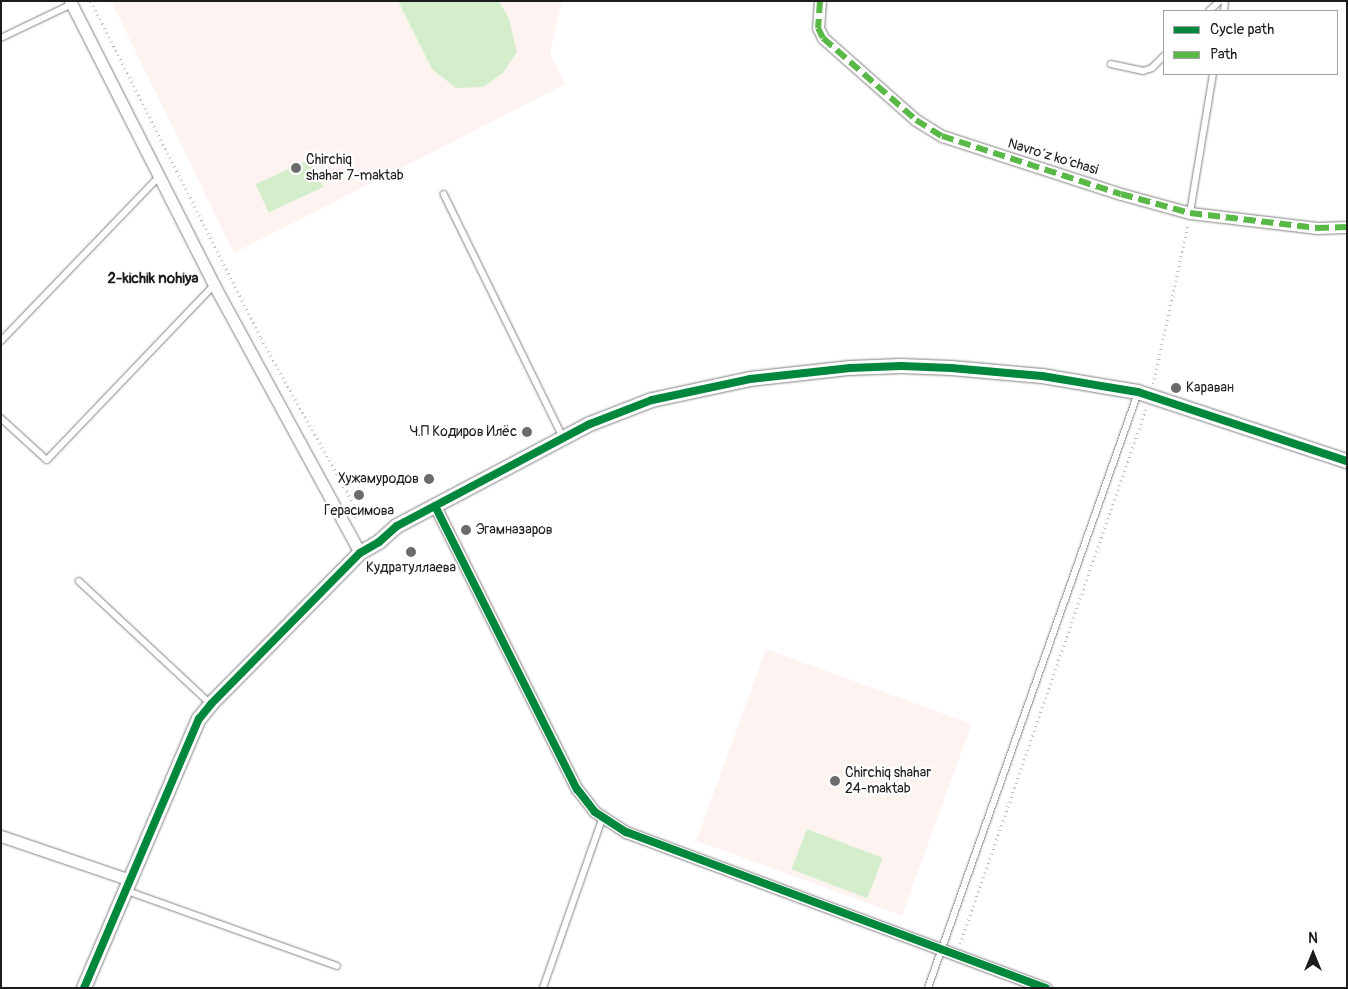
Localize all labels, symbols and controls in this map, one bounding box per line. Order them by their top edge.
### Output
legend [1163,10,1338,75]
text: Cycle path [1210,20,1274,39]
text: Path [1210,45,1237,64]
street label: Navro‘z ko‘chasi [1006,135,1100,179]
place label: Chirchiq shahar 7-maktab [306,152,404,184]
marker: Chirchiq shahar 7-maktab [290,162,302,174]
district label: 2-kichik nohiya [108,270,198,288]
place label: Караван [1186,380,1234,396]
marker: Караван [1170,382,1182,394]
place label: Ч.П Кодиров Илёс [409,424,517,440]
marker: Ч.П Кодиров Илёс [521,426,533,438]
place label: Хужамуродов [338,471,419,487]
marker: Хужамуродов [423,473,435,485]
marker: Герасимова [353,489,365,501]
place label: Герасимова [324,503,394,519]
place label: Эгамназаров [476,522,553,538]
marker: Эгамназаров [460,524,472,536]
marker: Кудратуллаева [405,546,417,558]
place label: Кудратуллаева [366,560,456,576]
place label: Chirchiq shahar 24-maktab [845,765,931,798]
marker: Chirchiq shahar 24-maktab [829,775,841,787]
north arrow [1288,929,1338,979]
text: N [1308,930,1318,947]

